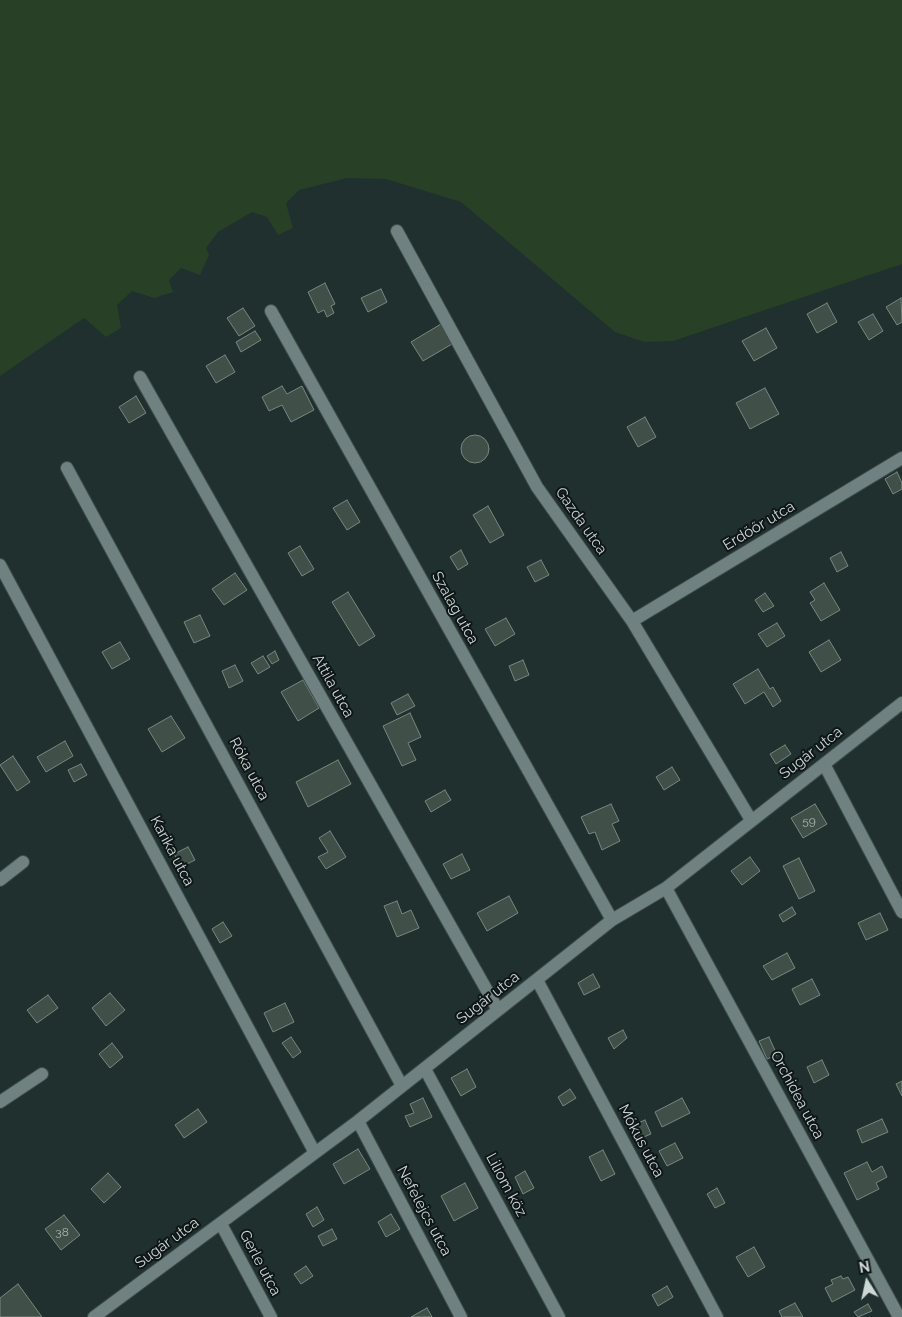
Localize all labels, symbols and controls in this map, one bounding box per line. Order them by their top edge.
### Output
street label: Gazda utca [551,484,611,558]
street label: Erdőőr utca [720,498,798,554]
street label: Szalag utca [428,569,482,647]
street label: Attila utca [308,651,358,721]
street label: Sugár utca [776,723,846,783]
street label: Róka utca [225,734,273,804]
street label: Karika utca [146,813,198,889]
house number: 59 [802,814,816,828]
street label: Sugár utca [453,968,523,1028]
street label: Orchidea utca [766,1048,828,1142]
street label: Mókus utca [614,1101,668,1181]
street label: Liliom köz [482,1150,530,1220]
street label: Nefelejcs utca [393,1163,455,1259]
street label: Sugár utca [131,1214,203,1272]
house number: 38 [55,1225,69,1239]
street label: Gerle utca [235,1227,285,1299]
north arrow [842,1257,892,1307]
text: N [858,1258,871,1276]

